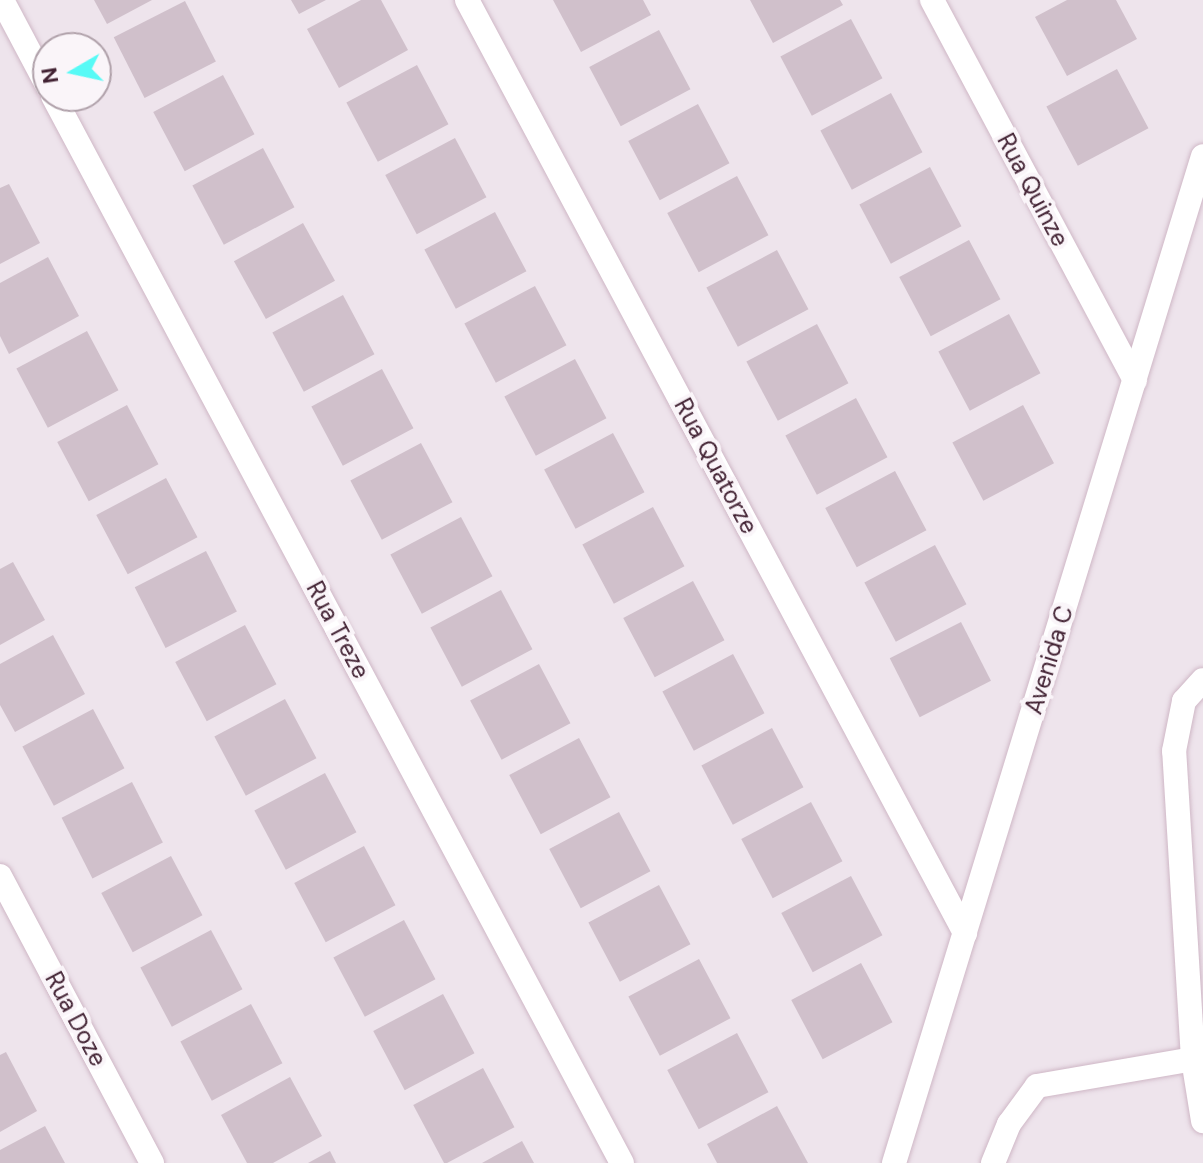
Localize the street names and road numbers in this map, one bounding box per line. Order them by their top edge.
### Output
street label: Rua Quinze [991,129,1075,251]
street label: Rua Quatorze [668,393,764,539]
street label: Rua Treze [300,576,376,684]
street label: Avenida C [1019,602,1079,718]
street label: Rua Doze [39,967,113,1071]

